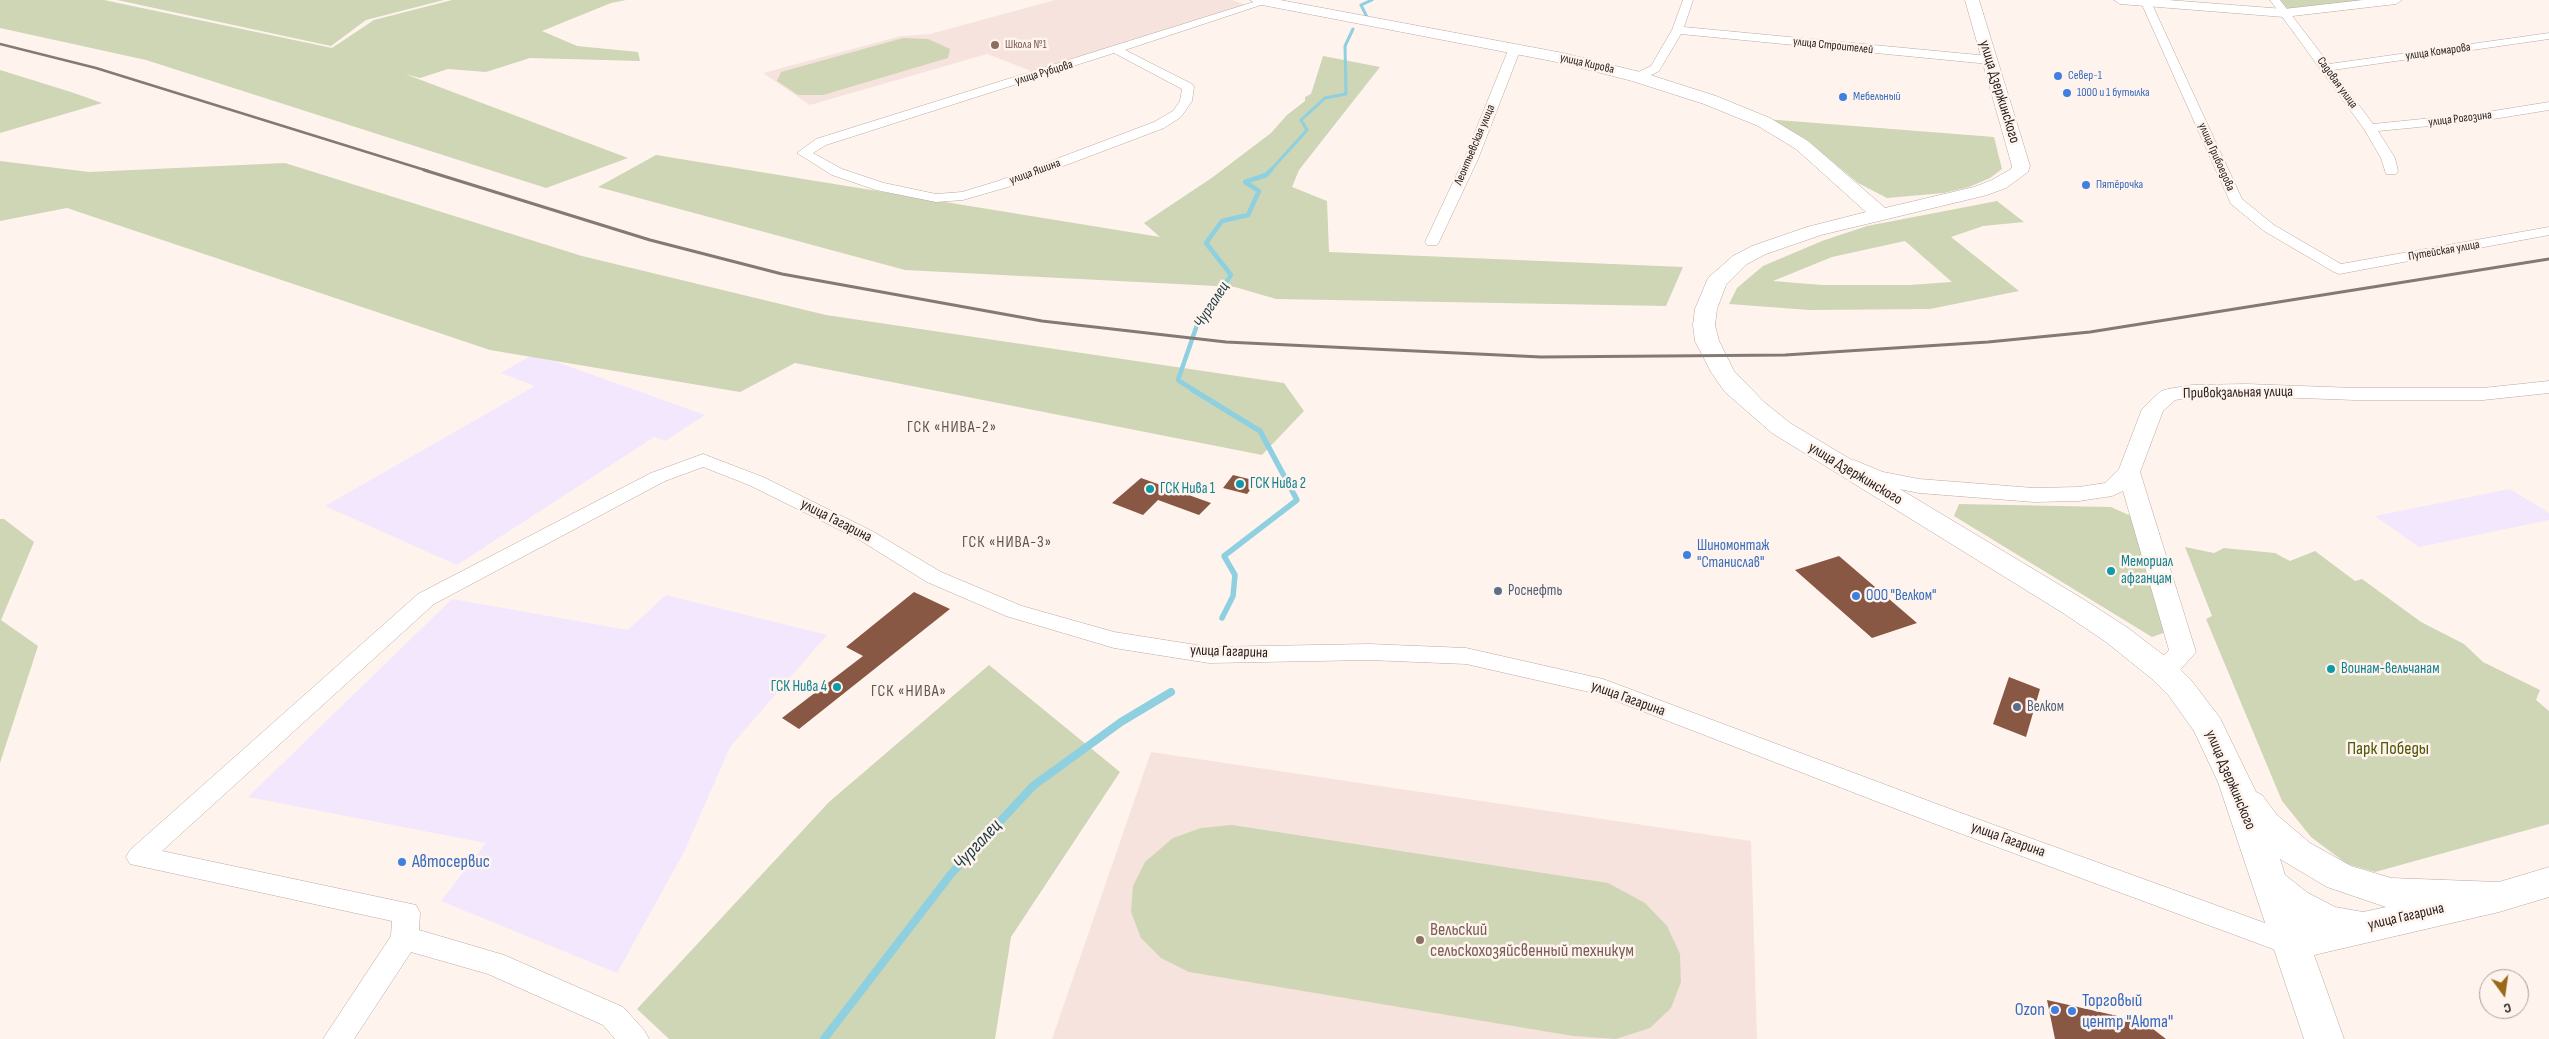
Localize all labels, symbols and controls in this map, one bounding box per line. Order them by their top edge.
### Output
street label: улица Строителей [1792,35,1874,57]
place label: Школа №1 [1005,38,1047,52]
street label: улица Дзержинского [1975,38,2023,146]
marker: Школа №1 [989,39,1001,51]
street label: улица Комарова [2405,40,2471,64]
street label: улица Кирова [1558,51,1616,77]
street label: Садовая улица [2314,55,2360,111]
street label: улица Рубцова [1013,57,1075,89]
place label: Север-1 [2068,69,2102,83]
marker: Север-1 [2052,70,2064,82]
place label: 1000 и 1 бутылка [2077,86,2150,100]
marker: 1000 и 1 бутылка [2061,87,2073,99]
place label: Мебельный [1853,90,1900,104]
marker: Мебельный [1837,91,1849,103]
street label: Леонтьевская улица [1452,103,1498,187]
street label: улица Рогозина [2428,108,2492,130]
street label: улица Грибоедова [2195,121,2237,193]
street label: улица Яшина [1008,156,1062,188]
place label: Пятёрочка [2096,178,2143,192]
marker: Пятёрочка [2080,179,2092,191]
street label: Путейская улица [2407,238,2481,264]
water label: Чургалец [1190,278,1234,332]
street label: Привокзальная улица [2183,383,2293,403]
district label: ГСК «НИВА-2» [905,418,999,438]
street label: улица Дзержинского [1805,439,1905,509]
place label: ГСК Нива 2 [1250,475,1306,493]
marker: ГСК Нива 2 [1234,478,1246,490]
place label: ГСК Нива 1 [1160,480,1215,498]
marker: ГСК Нива 1 [1144,483,1156,495]
street label: улица Гагарина [797,495,875,547]
district label: ГСК «НИВА-3» [960,533,1054,553]
place label: Шиномонтаж "Станислав" [1697,537,1769,572]
marker: Шиномонтаж "Станислав" [1681,549,1693,561]
place label: Мемориал афганцам [2121,553,2173,588]
marker: Мемориал афганцам [2105,565,2117,577]
place label: Роснефть [1508,582,1562,600]
marker: Роснефть [1492,585,1504,597]
place label: ООО "Велком" [1866,587,1936,605]
marker: ООО "Велком" [1850,590,1862,602]
street label: улица Гагарина [1190,642,1268,662]
place label: Воинам-вельчанам [2341,660,2439,678]
marker: Воинам-вельчанам [2325,663,2337,675]
street label: улица Гагарина [1588,677,1668,721]
place label: ГСК Нива 4 [771,678,827,696]
marker: ГСК Нива 4 [831,681,843,693]
district label: ГСК «НИВА» [870,682,948,702]
place label: Велком [2027,698,2064,716]
marker: Велком [2011,701,2023,713]
street label: улица Дзержинского [2201,727,2259,833]
park label: Парк Победы [2347,738,2429,760]
water label: Чургалец [949,815,1007,875]
street label: улица Гагарина [1968,818,2048,862]
place label: Автосервис [412,851,490,873]
marker: Автосервис [396,856,408,868]
street label: улица Гагарина [2366,899,2446,935]
place label: Вельский сельскохозяйсвенный техникум [1430,919,1634,962]
marker: Вельский сельскохозяйсвенный техникум [1414,934,1426,946]
north arrow [2479,969,2529,1019]
place label: Торговый центр "Аюта" [2082,990,2173,1032]
place label: Ozon [2015,999,2045,1021]
text: С [2502,999,2513,1017]
marker: Ozon [2049,1004,2061,1016]
marker: Торговый центр "Аюта" [2066,1005,2078,1017]

